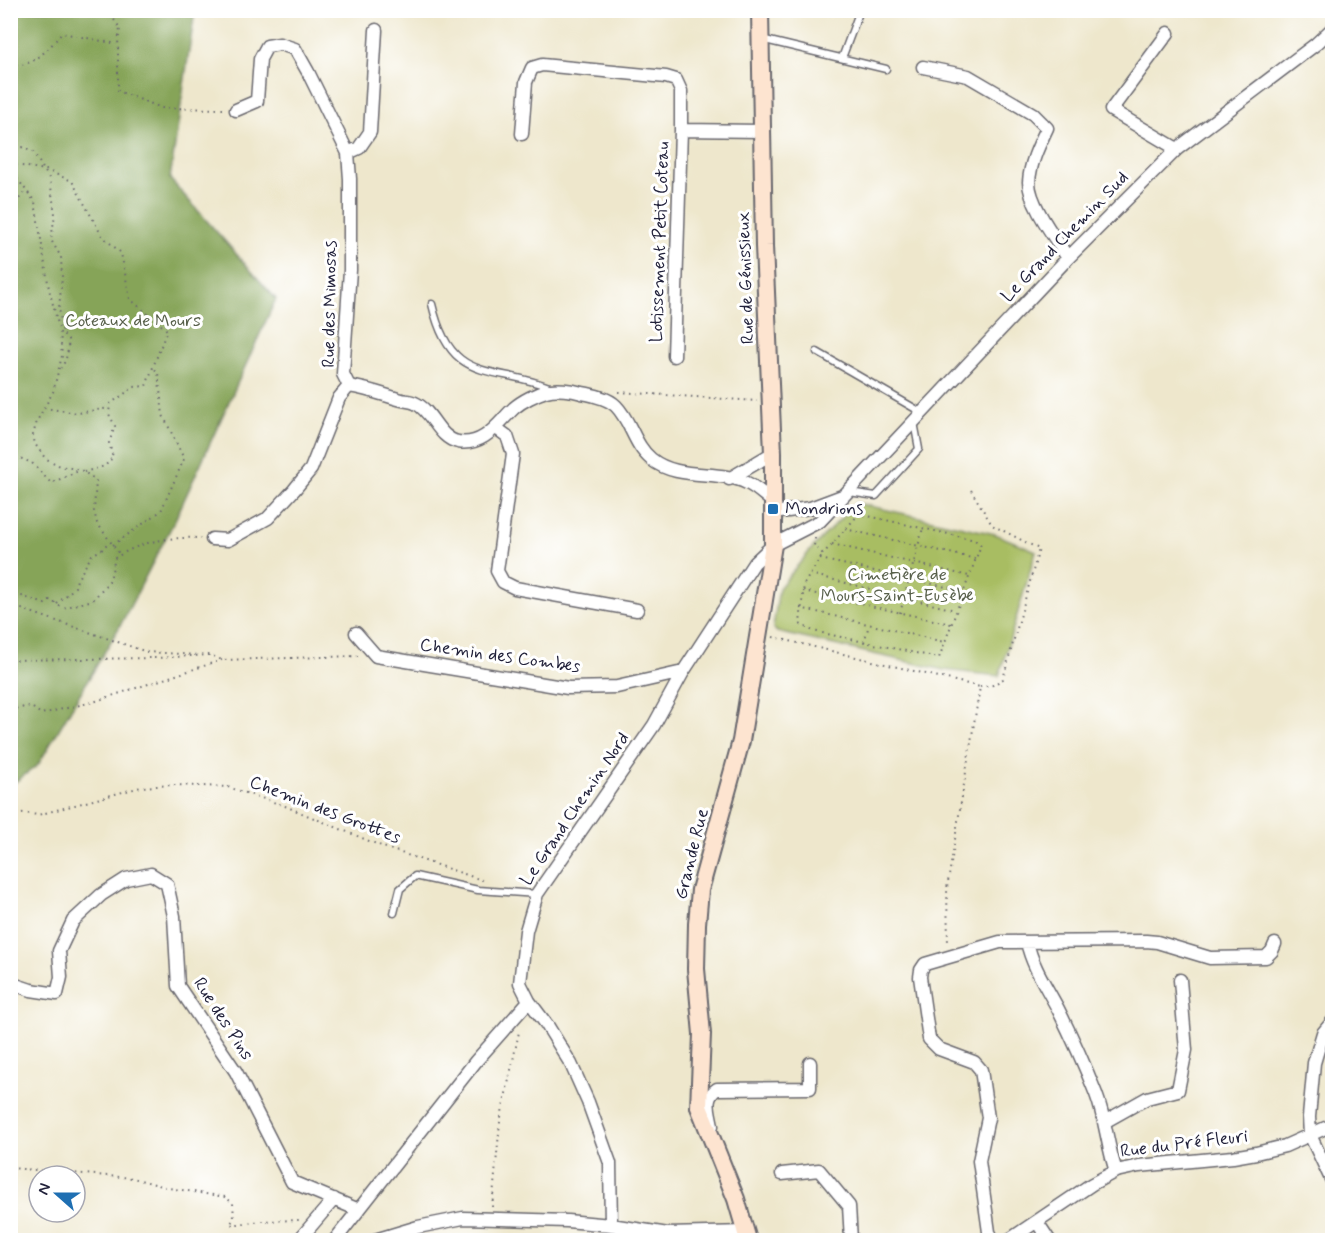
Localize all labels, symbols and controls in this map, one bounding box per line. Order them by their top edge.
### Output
street label: Lotissement Petit Coteau [644,141,676,343]
street label: Le Grand Chemin Sud [996,166,1134,308]
street label: Rue de Génissieux [732,211,760,345]
street label: Rue des Mimosas [317,240,343,368]
park label: Coteaux de Mours [65,309,201,333]
place label: Mondrions [785,497,863,521]
marker: Mondrions [766,502,780,516]
park label: Cimetière de Mours-Saint-Eusèbe [820,563,974,608]
street label: Chemin des Combes [418,633,582,679]
street label: Le Grand Chemin Nord [515,728,635,890]
street label: Chemin des Grottes [246,770,404,850]
street label: Grande Rue [669,806,715,902]
street label: Rue des Pins [187,973,259,1065]
street label: Rue du Pré Fleuri [1119,1124,1249,1164]
north arrow [27,1164,87,1224]
text: N [33,1180,56,1198]

